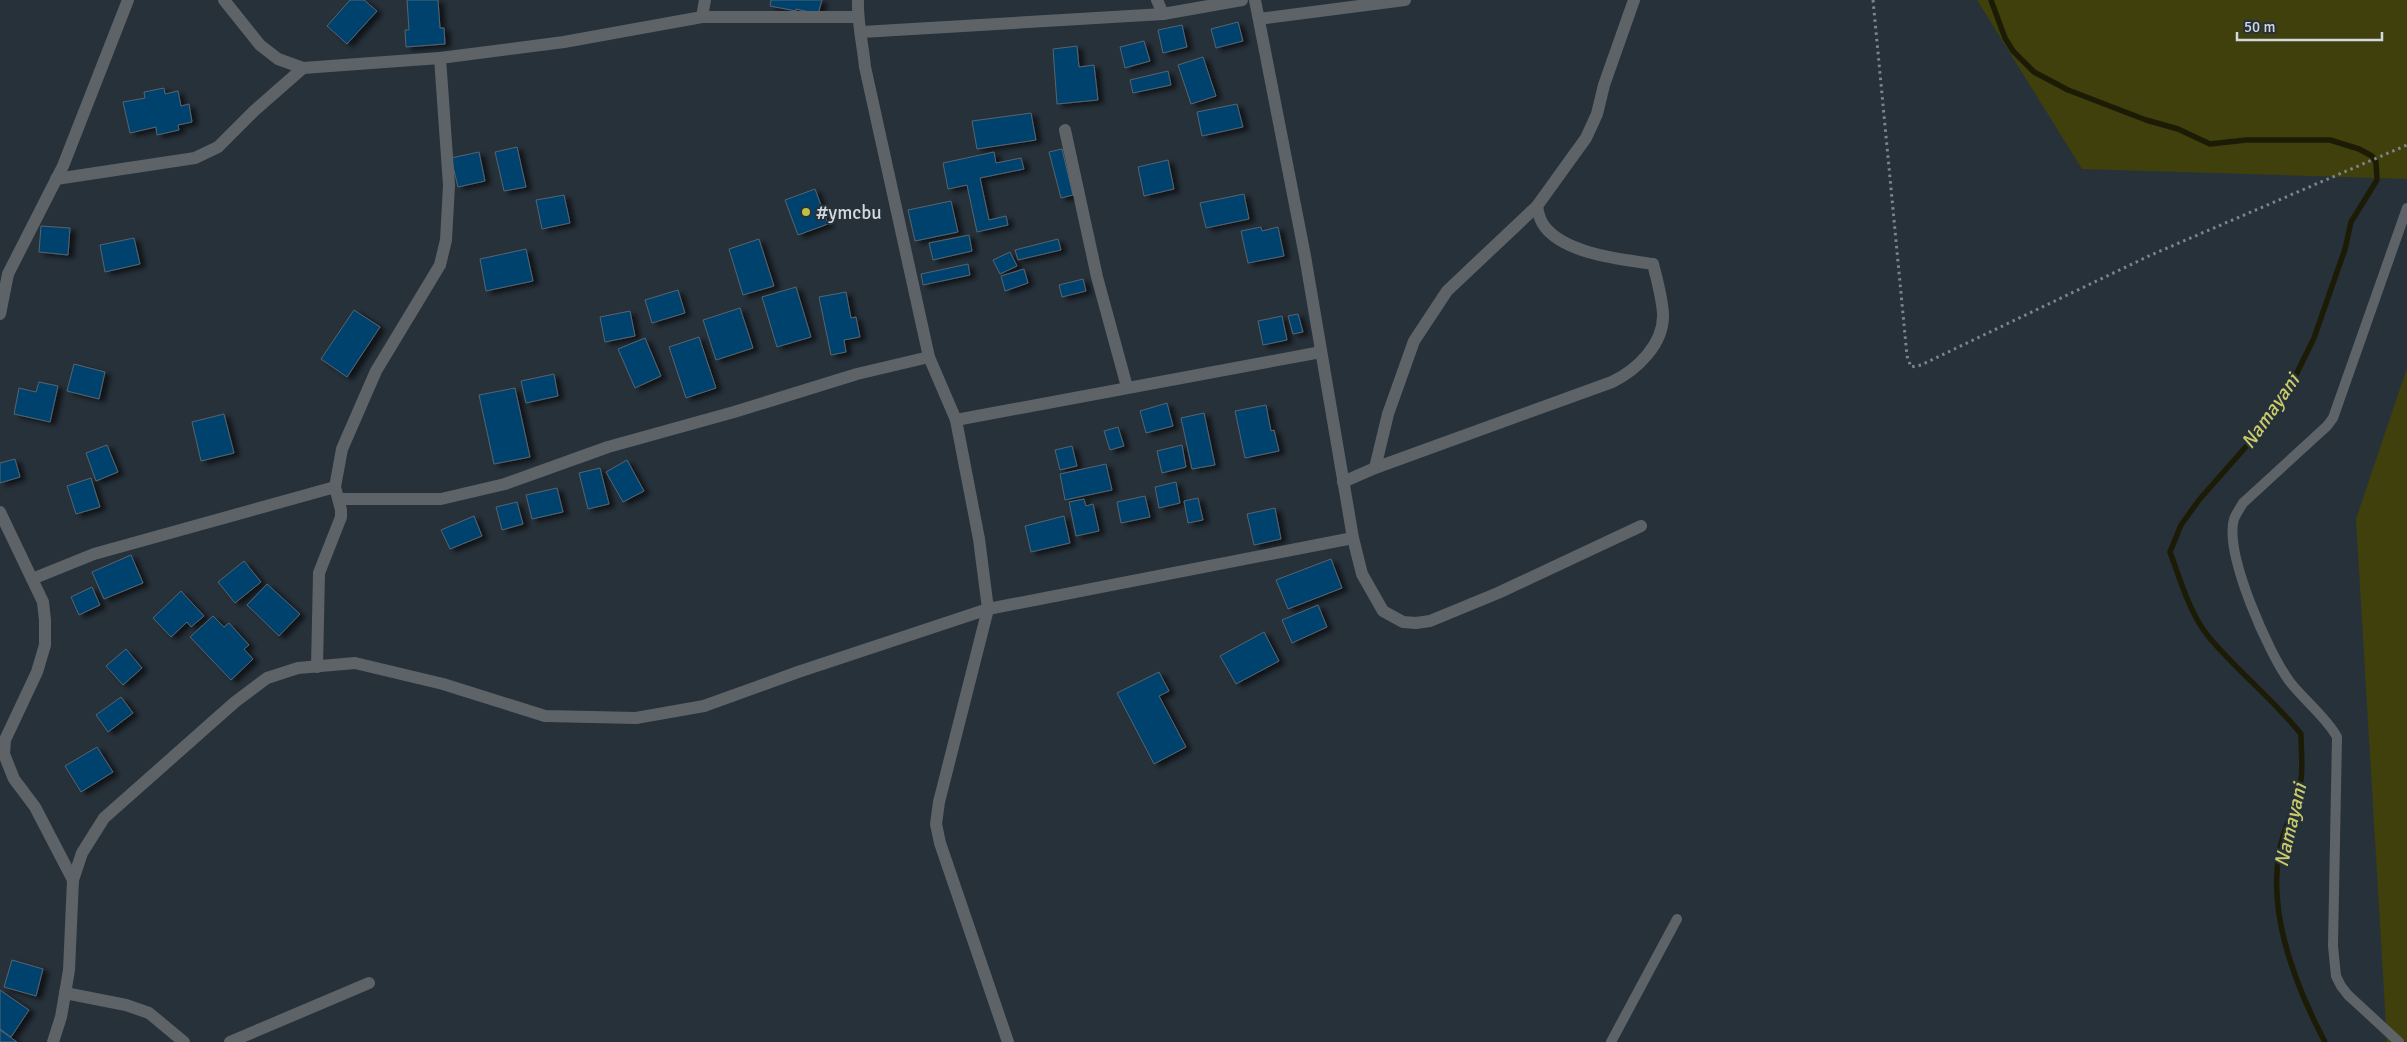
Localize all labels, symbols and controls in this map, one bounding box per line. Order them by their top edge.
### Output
scale bar [2237,10,2382,42]
text: 50 m [2244,18,2275,36]
place label: #ymcbu [816,201,882,225]
marker: #ymcbu [800,206,812,218]
water label: Namayani [2236,368,2306,453]
water label: Namayani [2269,779,2313,869]

